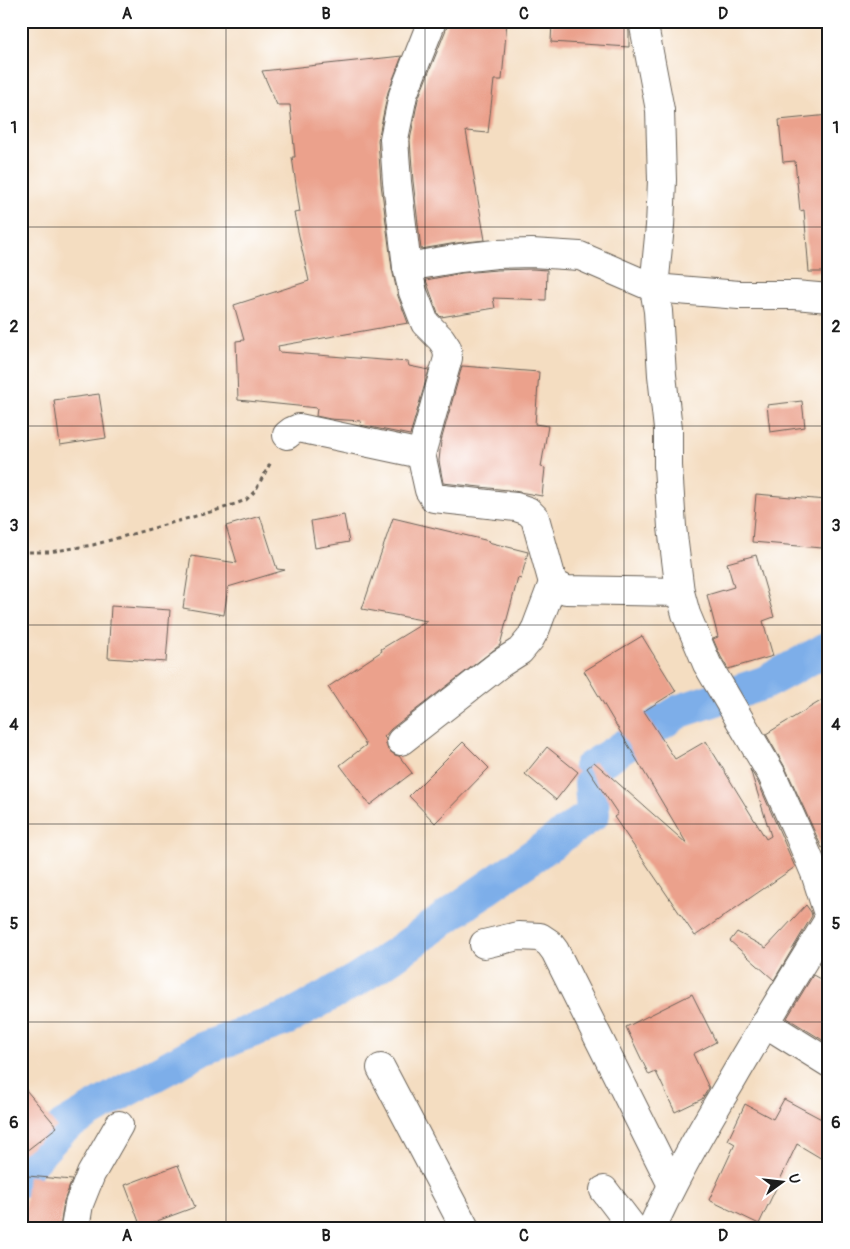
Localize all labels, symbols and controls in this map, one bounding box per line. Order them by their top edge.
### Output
text: A [122,4,133,24]
text: B [321,4,331,24]
text: C [519,4,529,24]
text: D [718,4,728,24]
text: 1 [11,118,17,138]
text: 1 [833,118,839,138]
text: 2 [10,317,19,337]
text: 2 [832,317,841,337]
text: 3 [10,516,19,536]
text: 3 [832,516,841,536]
text: 4 [9,715,19,735]
text: 4 [831,715,841,735]
text: 5 [10,914,19,934]
text: 5 [832,914,841,934]
text: 6 [9,1113,19,1133]
text: 6 [831,1113,841,1133]
north arrow [758,1156,808,1206]
text: U [785,1172,803,1185]
text: A [122,1226,133,1246]
text: B [321,1226,331,1246]
text: C [519,1226,529,1246]
text: D [718,1226,728,1246]

